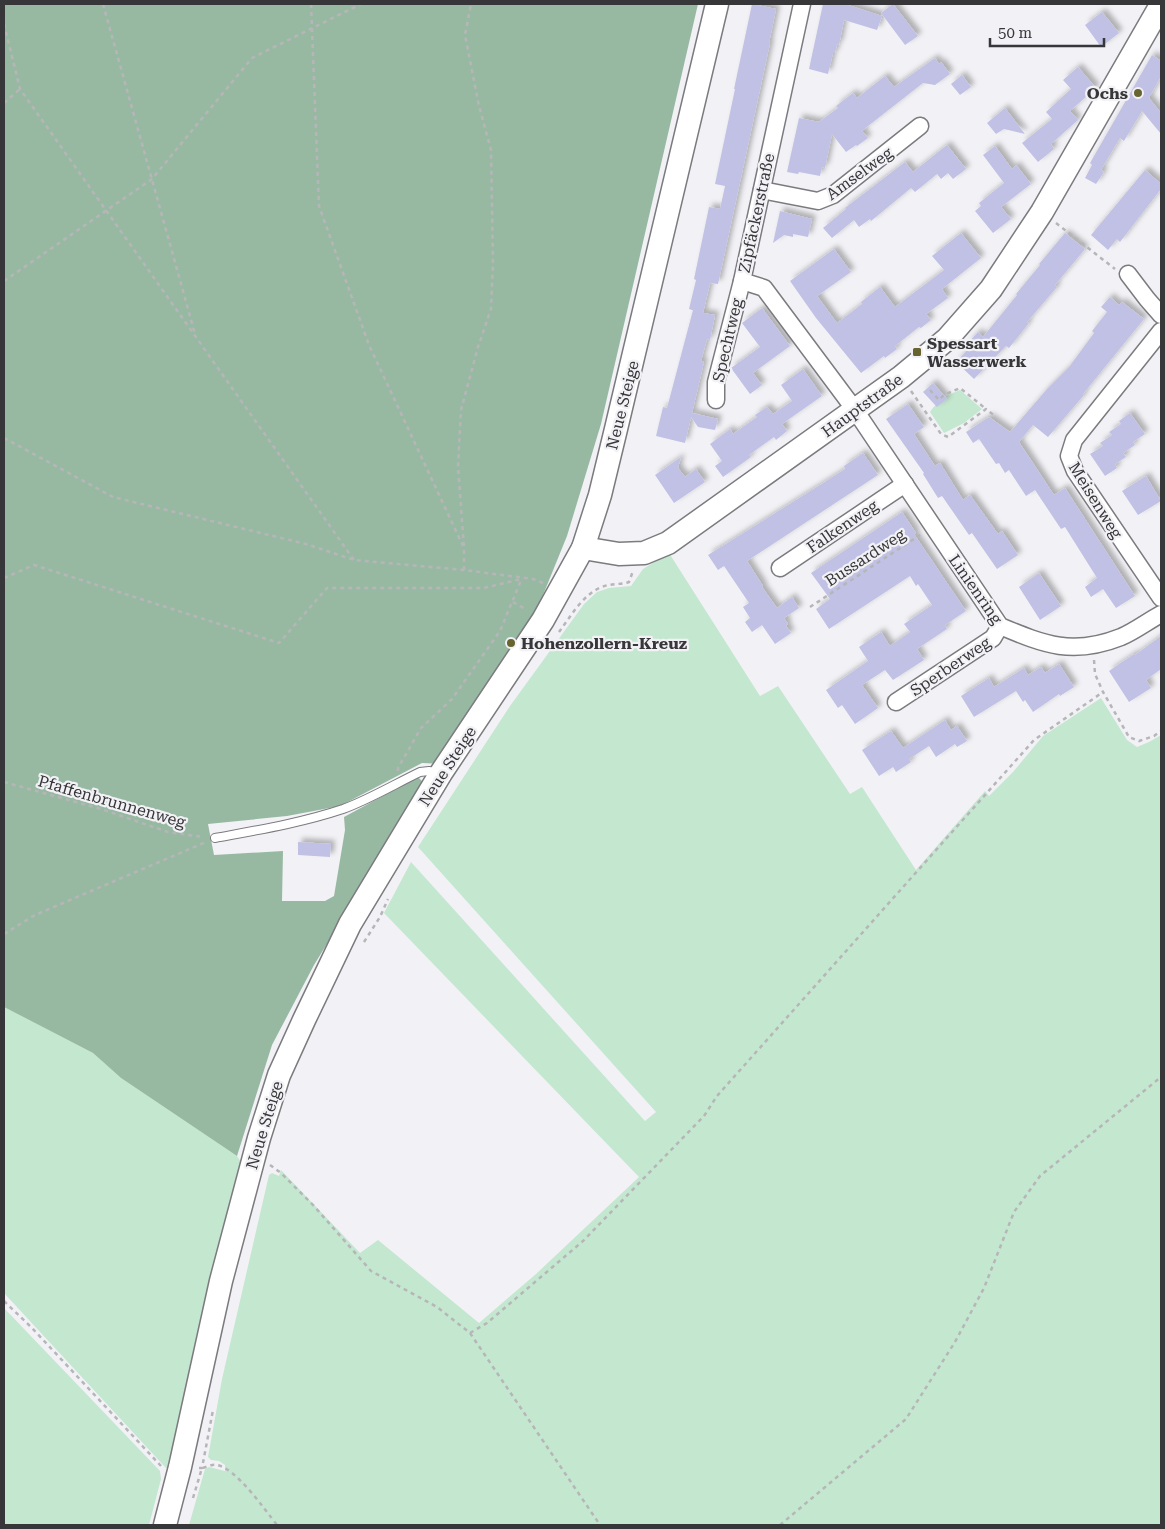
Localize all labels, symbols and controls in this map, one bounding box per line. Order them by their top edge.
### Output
scale bar [990,15,1104,47]
text: 50 m [998,24,1033,42]
place label: Ochs [1087,84,1128,103]
marker: Ochs [1132,87,1144,99]
street label: Amselweg [822,142,897,204]
street label: Zipfäckerstraße [735,151,778,275]
street label: Spechtweg [709,295,747,384]
place label: Spessart Wasserwerk [927,334,1027,371]
marker: Spessart Wasserwerk [911,346,923,358]
street label: Neue Steige [602,358,643,452]
street label: Hauptstraße [818,369,907,441]
street label: Meisenweg [1065,459,1127,543]
street label: Falkenweg [803,495,882,557]
street label: Bussardweg [822,524,910,590]
street label: Linienring [945,551,1007,629]
street label: Sperberweg [907,632,995,700]
place label: Hohenzollern-Kreuz [521,634,687,653]
marker: Hohenzollern-Kreuz [505,637,517,649]
street label: Neue Steige [415,723,480,810]
street label: Pfaffenbrunnenweg [36,771,189,832]
street label: Neue Steige [242,1079,287,1172]

